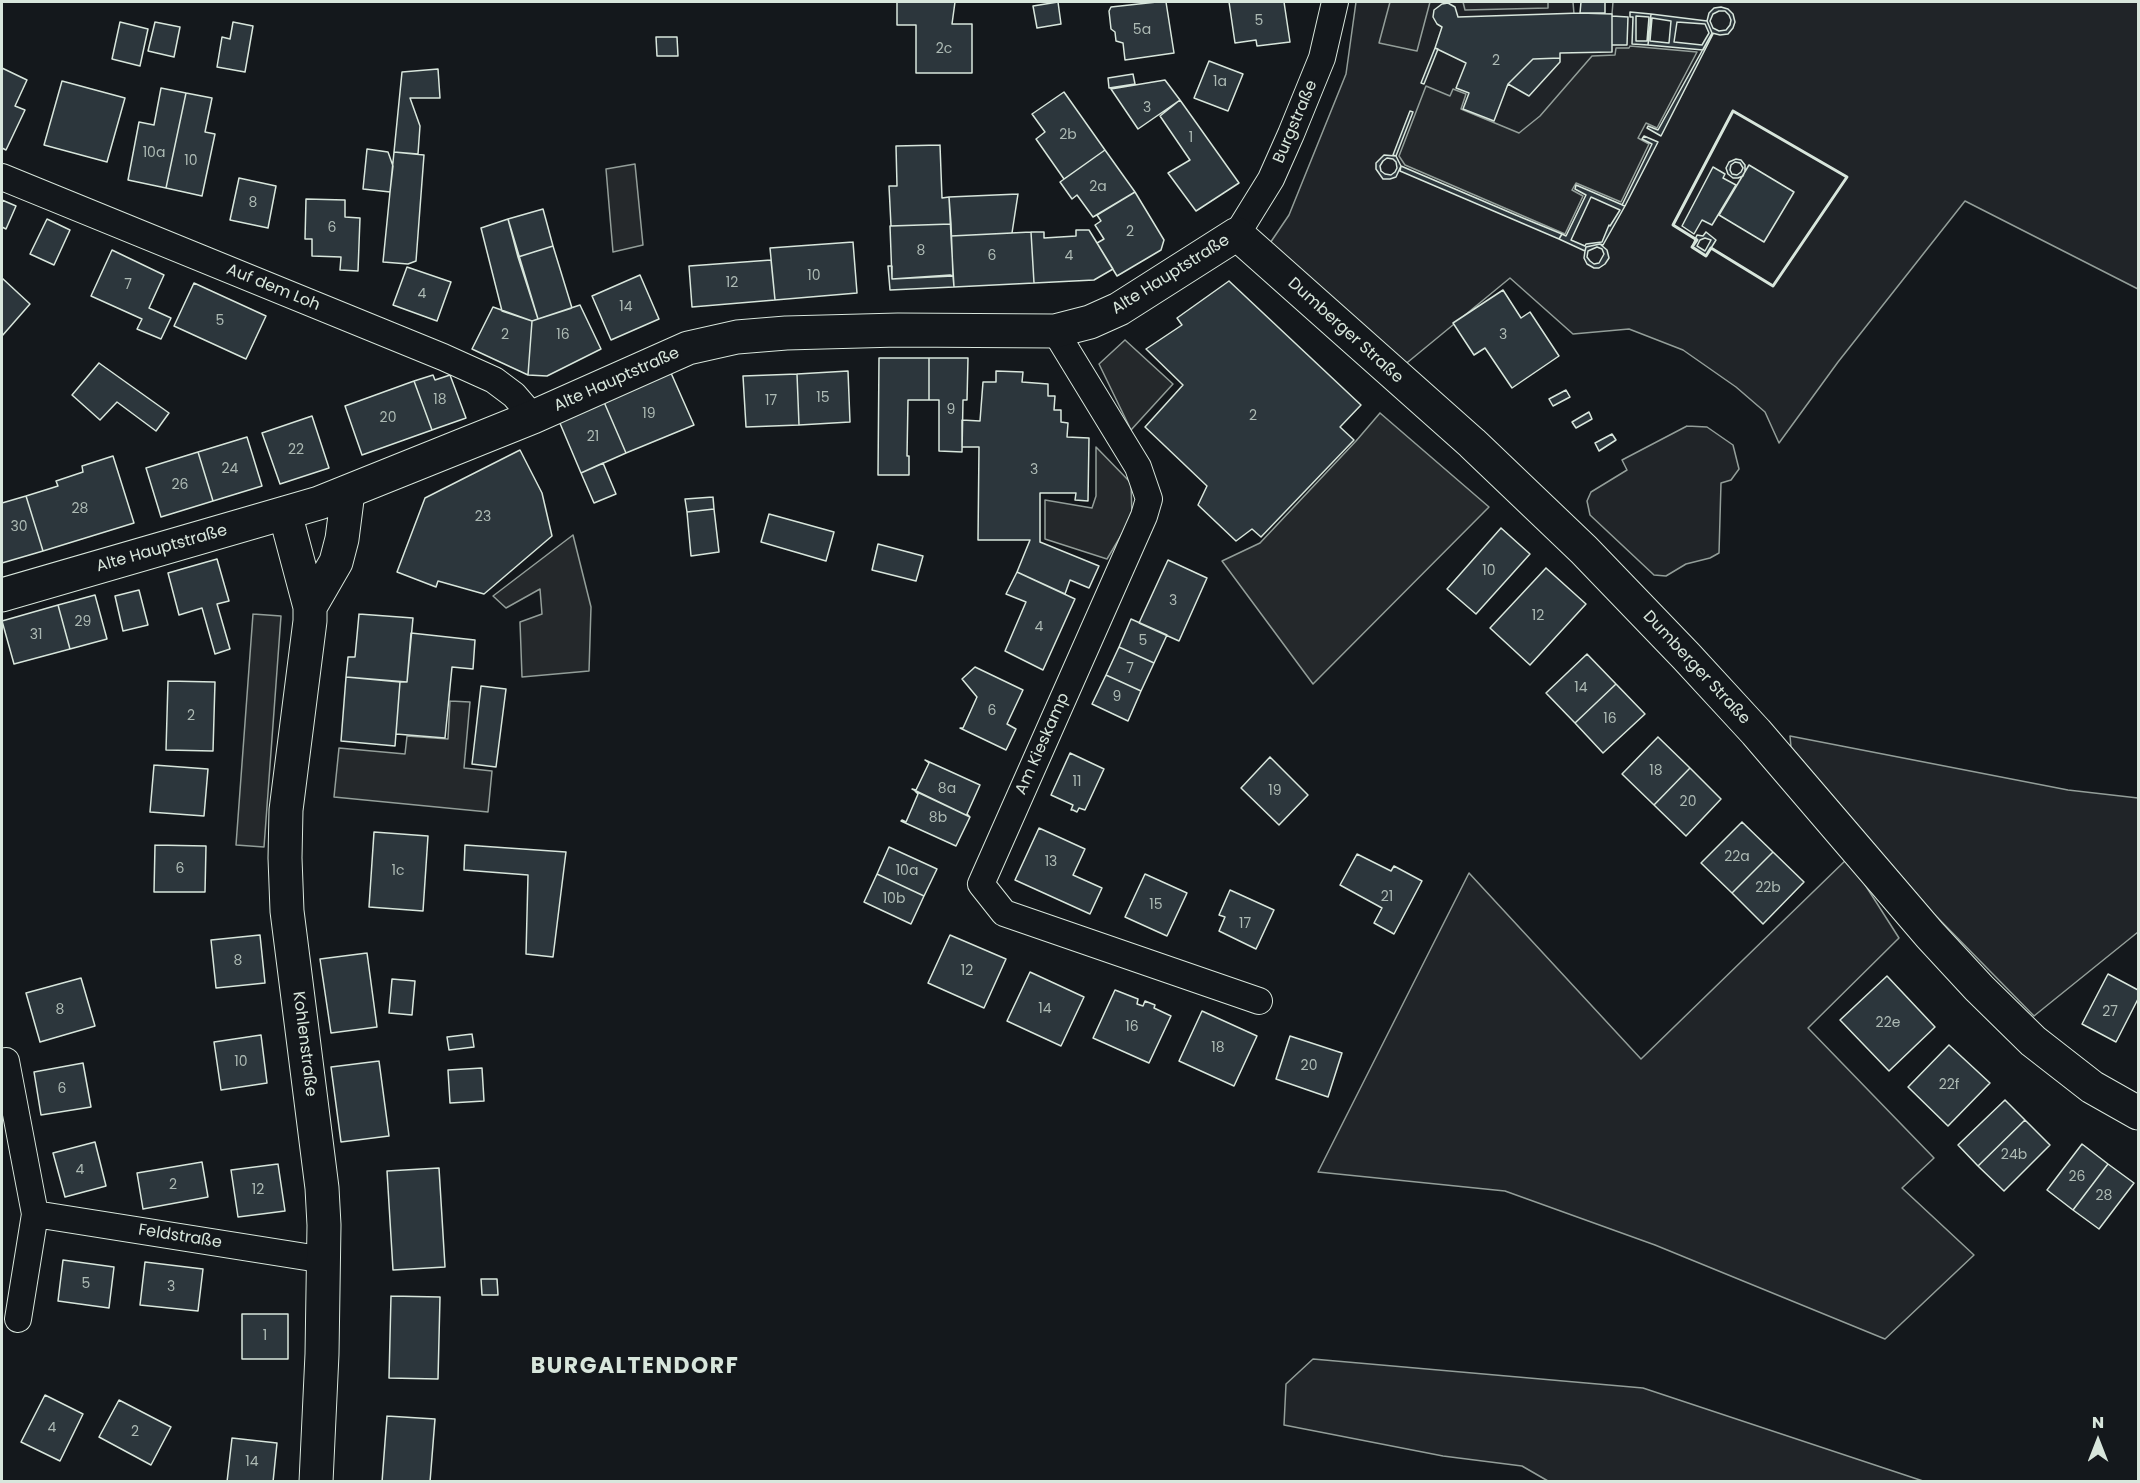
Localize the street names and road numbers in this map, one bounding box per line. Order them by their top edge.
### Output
street label: Burgstraße [1270,77,1322,167]
street label: Alte Hauptstraße [1109,231,1233,319]
street label: Auf dem Loh [223,260,323,316]
street label: Dumberger Straße [1283,274,1407,388]
street label: Alte Hauptstraße [551,344,683,416]
street label: Alte Hauptstraße [94,521,230,577]
street label: Dumberger Straße [1638,607,1754,729]
street label: Am Kieskamp [1012,690,1074,798]
street label: Kohlenstraße [288,990,320,1098]
street label: Feldstraße [137,1221,223,1253]

